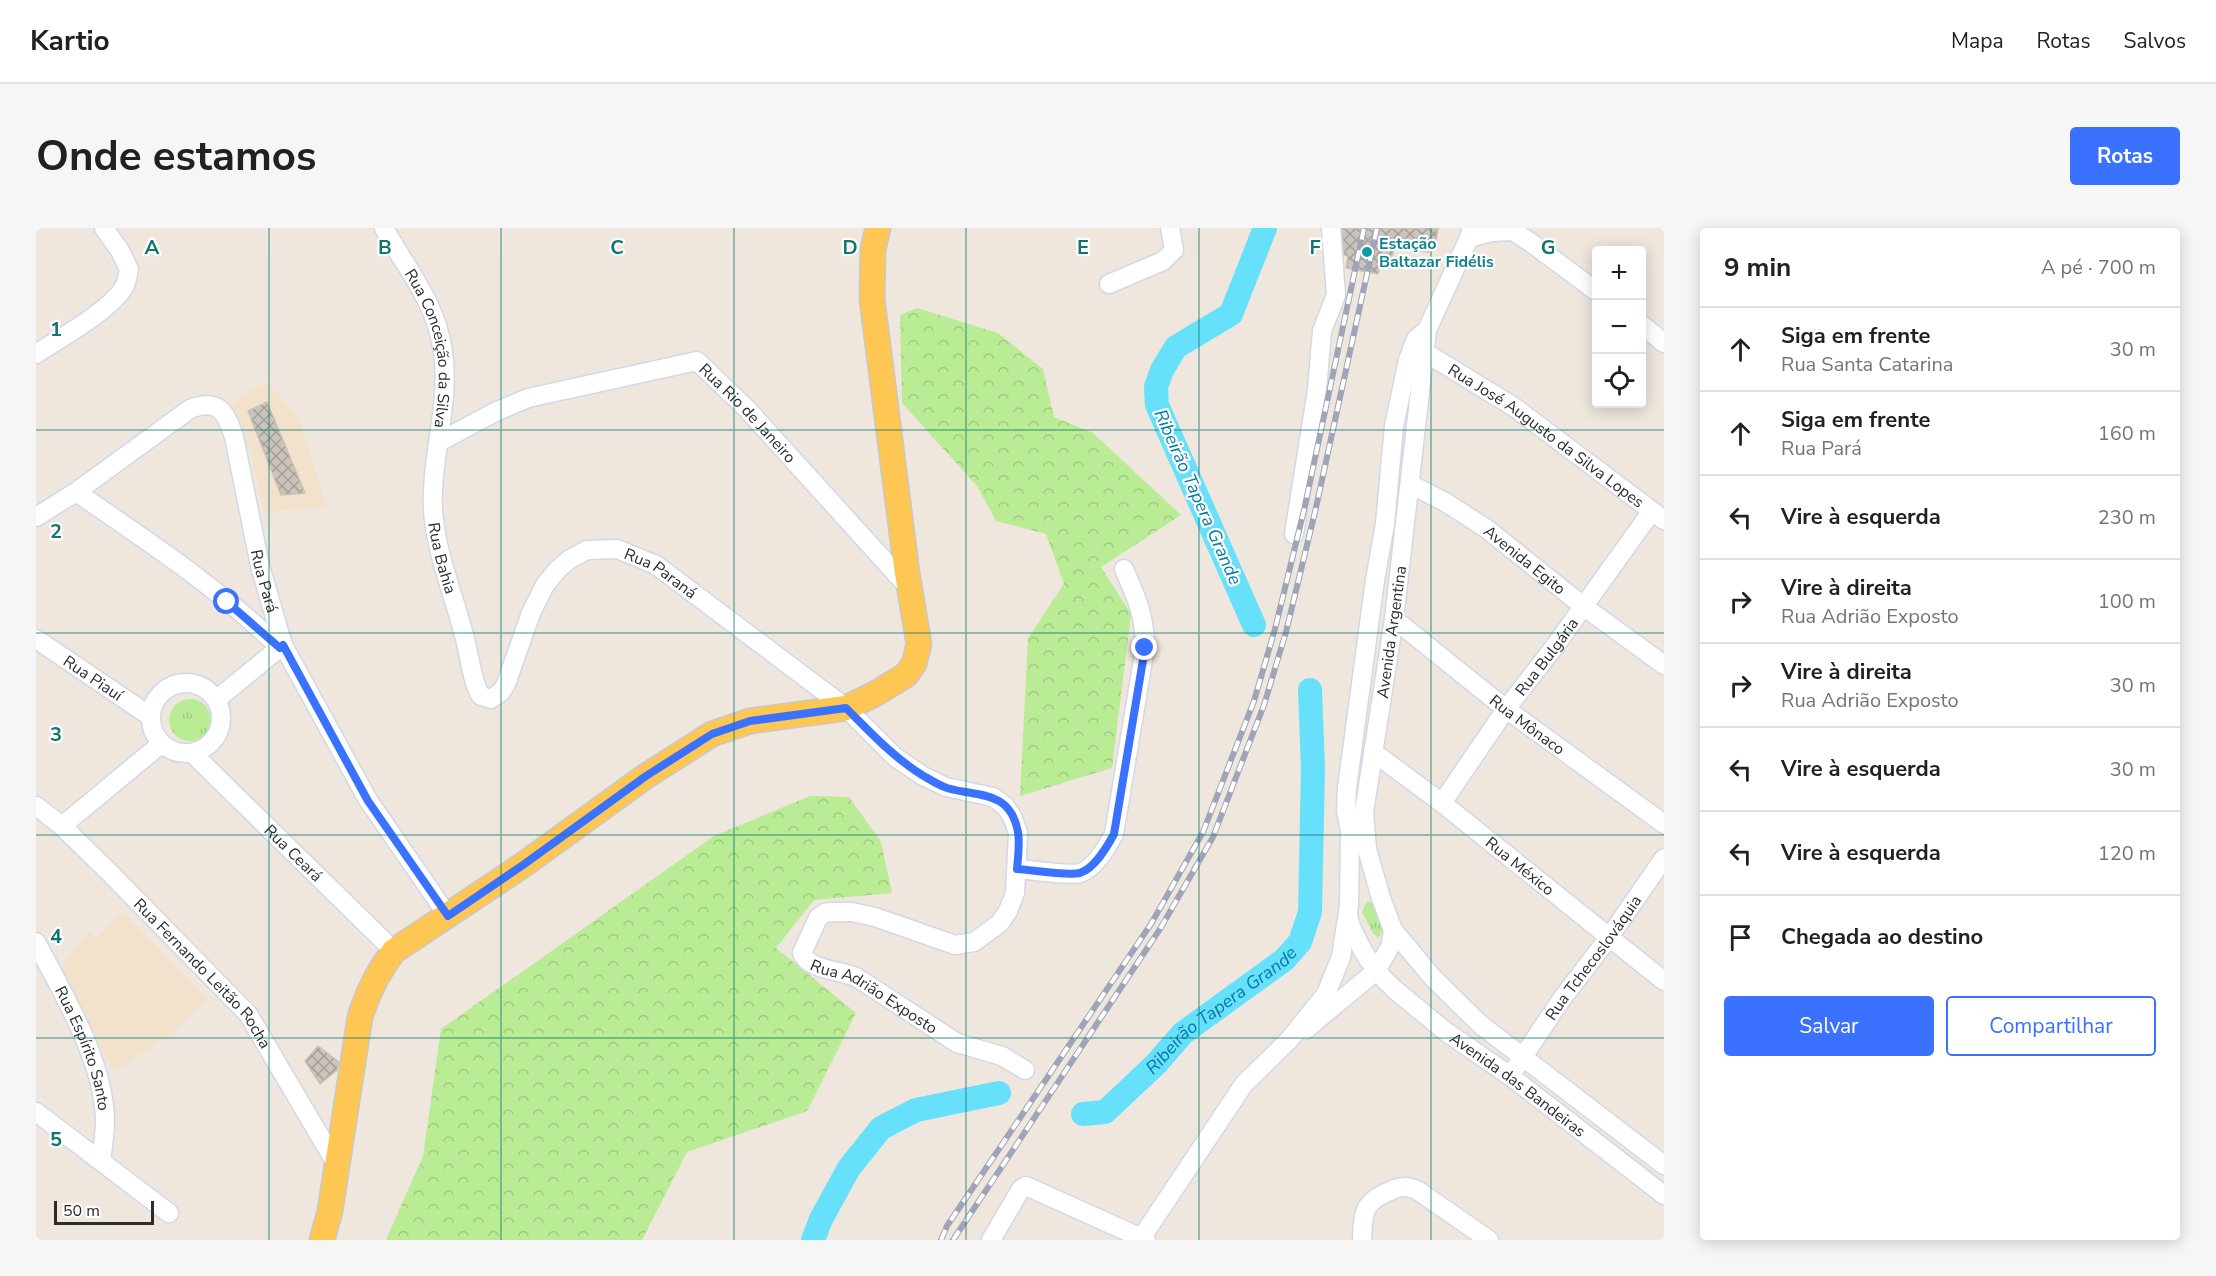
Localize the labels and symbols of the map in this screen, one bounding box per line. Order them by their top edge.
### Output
place label: Estação Baltazar Fidélis [1379,233,1494,273]
text: A [145,234,160,261]
text: B [378,234,392,261]
text: C [610,234,624,261]
text: D [842,234,858,261]
text: E [1077,234,1089,261]
text: F [1309,234,1321,261]
text: G [1541,234,1555,261]
marker: Estação Baltazar Fidélis [1360,245,1374,259]
street label: Rua Conceição da Silva [399,265,455,429]
text: 1 [50,316,62,343]
street label: Rua Rio de Janeiro [694,359,801,468]
street label: Rua José Augusto da Silva Lopes [1444,359,1648,513]
water label: Ribeirão Tapera Grande [1148,405,1248,589]
text: 2 [50,518,62,545]
street label: Rua Bahia [422,521,461,597]
street label: Avenida Egito [1479,521,1570,600]
street label: Rua Paraná [621,543,701,604]
street label: Rua Pará [245,548,283,615]
street label: Avenida Argentina [1372,564,1412,700]
route start [213,588,239,614]
street label: Rua Bulgária [1510,614,1584,701]
route end [1131,634,1157,660]
street label: Rua Piauí [59,650,128,707]
street label: Rua Mônaco [1484,690,1569,760]
text: 3 [50,721,62,748]
street label: Rua Ceará [259,820,327,887]
street label: Rua México [1480,832,1559,901]
street label: Rua Tchecoslováquia [1541,891,1647,1025]
street label: Rua Fernando Leitão Rocha [129,894,276,1053]
text: 4 [50,923,62,950]
water label: Ribeirão Tapera Grande [1140,941,1303,1080]
street label: Rua Adrião Exposto [807,954,942,1039]
street label: Rua Espírito Santo [49,982,114,1112]
street label: Avenida das Bandeiras [1445,1028,1590,1143]
text: 5 [50,1126,62,1153]
scale bar [54,1198,154,1226]

